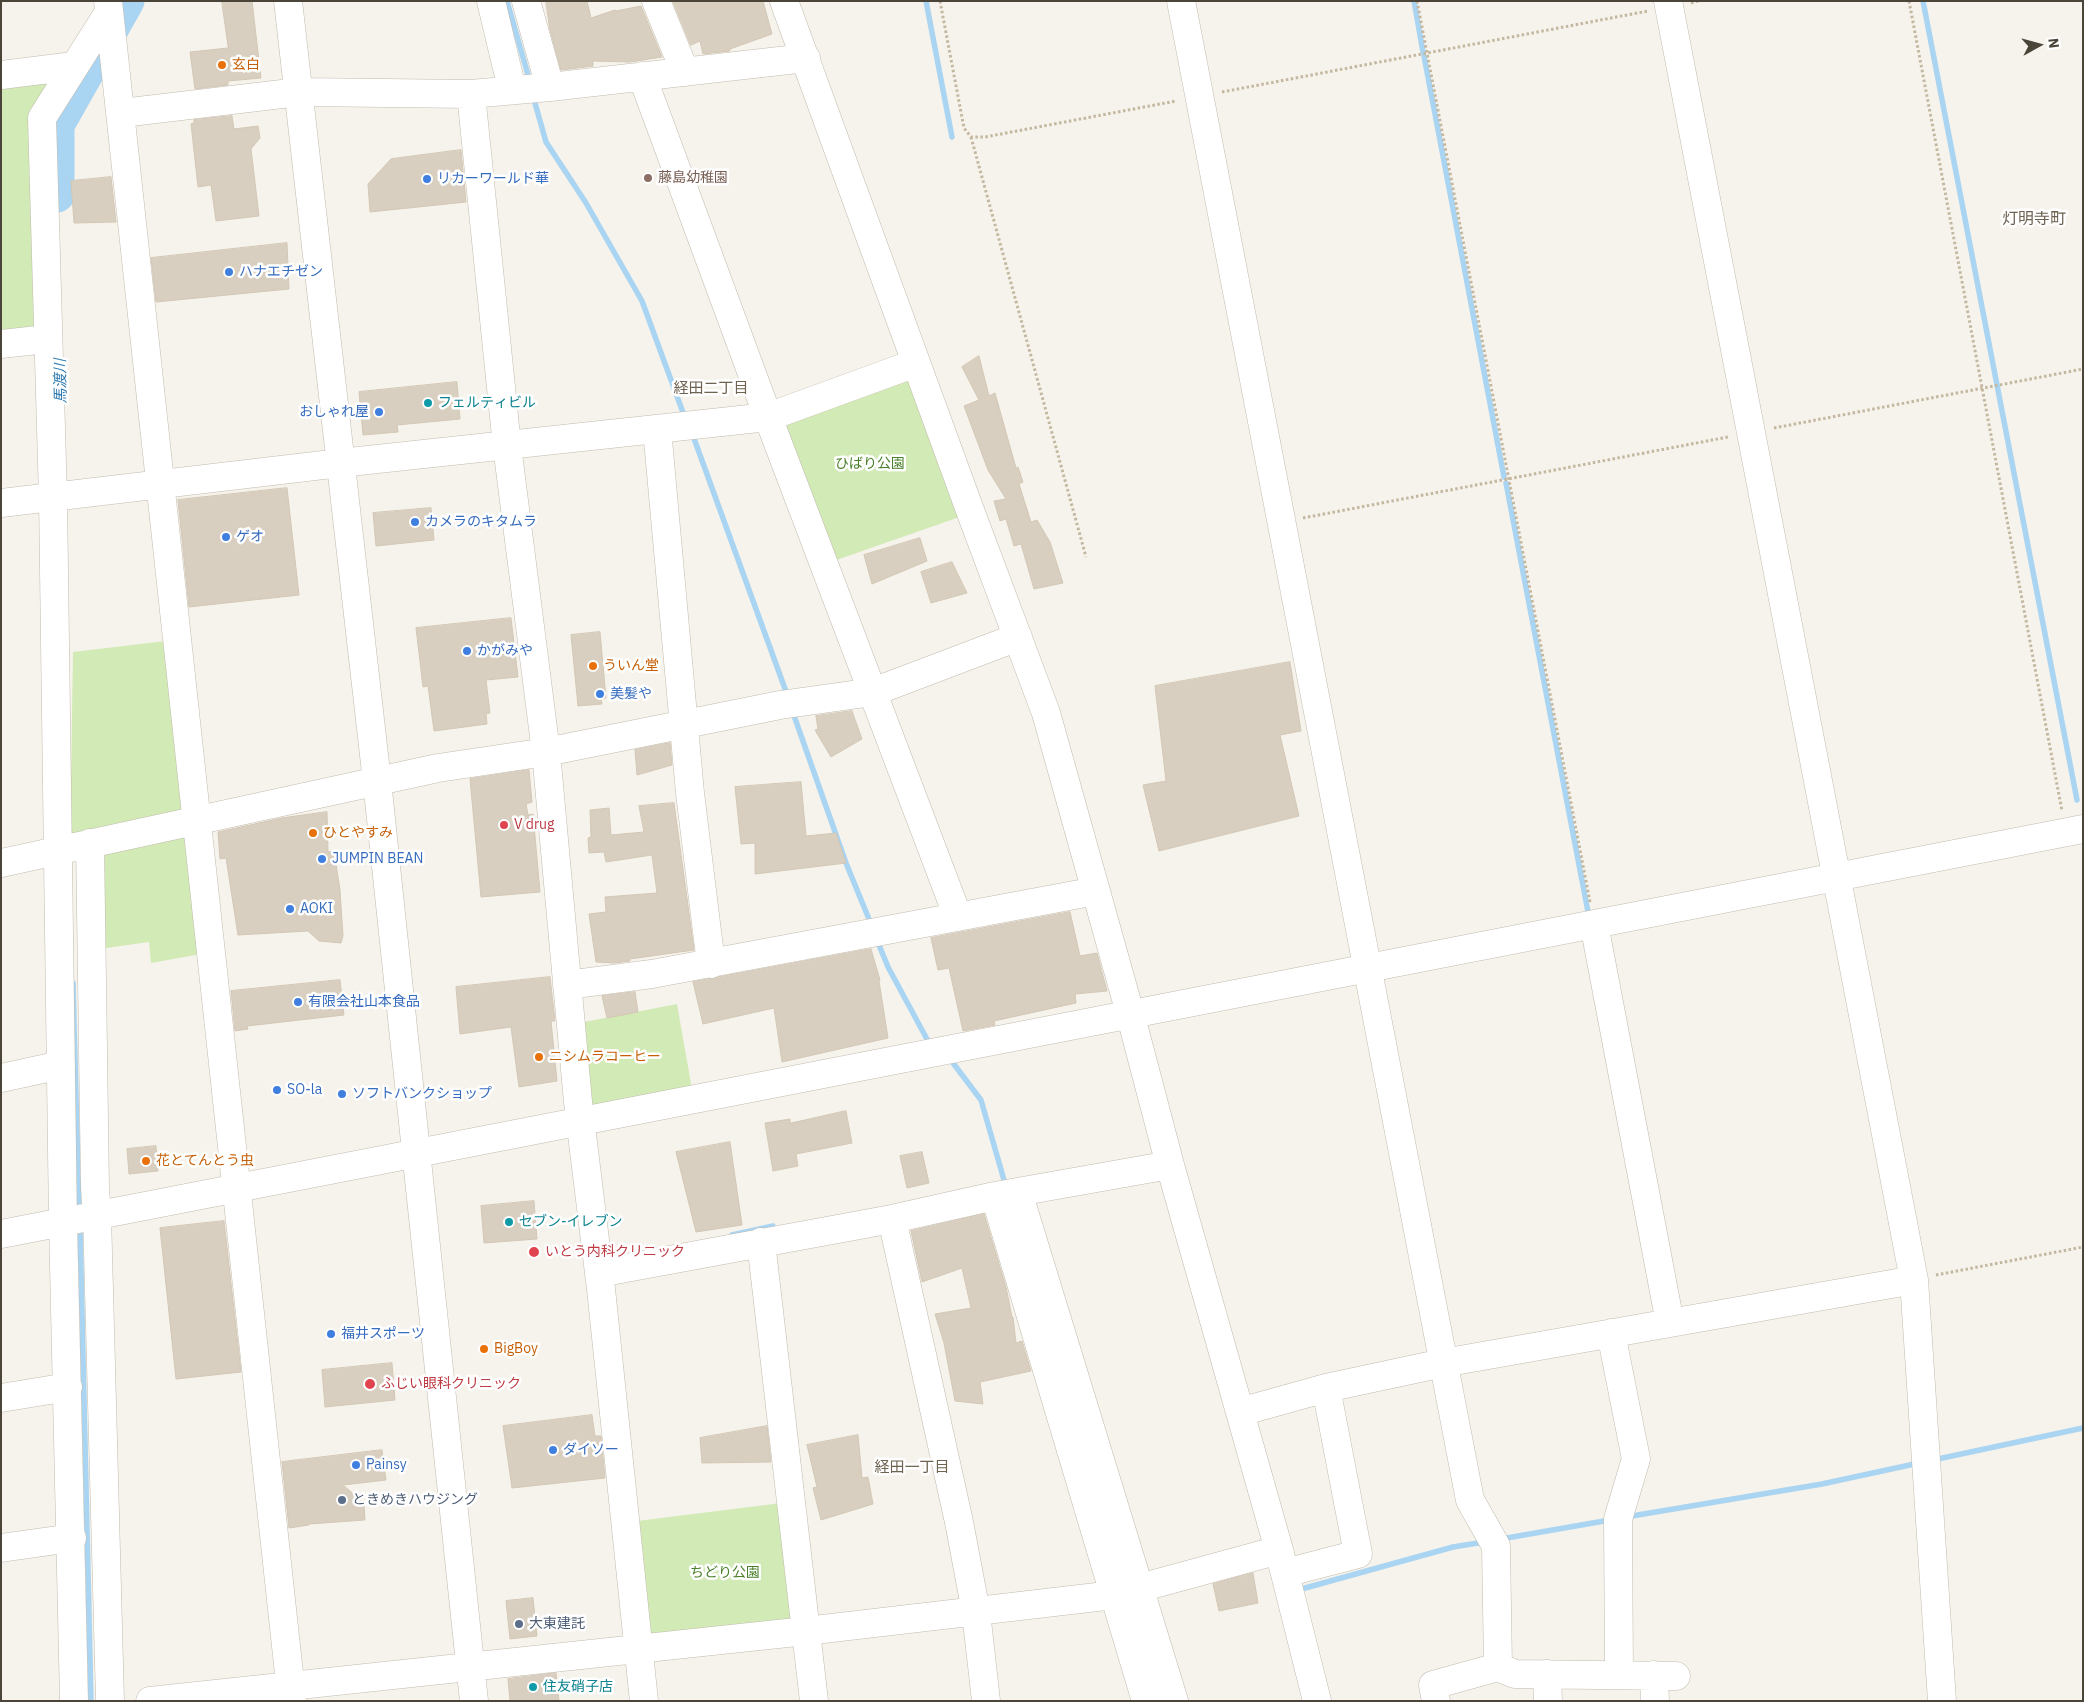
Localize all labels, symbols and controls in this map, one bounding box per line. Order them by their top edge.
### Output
north arrow [2014,20,2064,70]
text: N [2044,37,2063,49]
place label: 玄白 [232,57,260,73]
marker: 玄白 [216,59,228,71]
place label: 藤島幼稚園 [658,170,728,186]
place label: リカーワールド華 [437,171,549,187]
marker: 藤島幼稚園 [642,172,654,184]
marker: リカーワールド華 [421,173,433,185]
district label: 灯明寺町 [2002,209,2066,229]
place label: ハナエチゼン [239,264,323,280]
marker: ハナエチゼン [223,266,235,278]
water label: 馬渡川 [52,358,70,404]
district label: 経田二丁目 [674,380,748,398]
place label: フェルティビル [438,395,536,411]
marker: フェルティビル [422,397,434,409]
place label: おしゃれ屋 [299,404,369,420]
marker: おしゃれ屋 [373,406,385,418]
park label: ひばり公園 [835,456,905,472]
place label: カメラのキタムラ [425,514,537,530]
marker: カメラのキタムラ [409,516,421,528]
place label: ゲオ [236,529,264,545]
marker: ゲオ [220,531,232,543]
place label: かがみや [477,643,533,659]
marker: かがみや [461,645,473,657]
place label: ういん堂 [603,658,659,674]
marker: ういん堂 [587,660,599,672]
place label: 美髪や [610,686,652,702]
marker: 美髪や [594,688,606,700]
place label: V drug [514,817,554,833]
marker: V drug [498,819,510,831]
place label: ひとやすみ [323,825,393,841]
marker: ひとやすみ [307,827,319,839]
place label: JUMPIN BEAN [332,851,423,867]
marker: JUMPIN BEAN [316,853,328,865]
place label: AOKI [300,901,333,917]
marker: AOKI [284,903,296,915]
place label: 有限会社山本食品 [308,994,420,1010]
marker: 有限会社山本食品 [292,996,304,1008]
place label: ニシムラコーヒー [549,1049,661,1065]
marker: ニシムラコーヒー [533,1051,545,1063]
place label: SO-la [287,1082,322,1098]
marker: SO-la [271,1084,283,1096]
place label: ソフトバンクショップ [352,1086,492,1102]
marker: ソフトバンクショップ [336,1088,348,1100]
place label: 花とてんとう虫 [156,1153,254,1169]
marker: 花とてんとう虫 [140,1155,152,1167]
place label: セブン-イレブン [519,1214,623,1230]
marker: セブン-イレブン [503,1216,515,1228]
place label: いとう内科クリニック [545,1244,685,1260]
marker: いとう内科クリニック [527,1245,541,1259]
place label: 福井スポーツ [341,1326,425,1342]
marker: 福井スポーツ [325,1328,337,1340]
place label: BigBoy [494,1341,538,1357]
marker: BigBoy [478,1343,490,1355]
place label: ふじい眼科クリニック [381,1376,521,1392]
marker: ふじい眼科クリニック [363,1377,377,1391]
place label: ダイソー [563,1442,619,1458]
marker: ダイソー [547,1444,559,1456]
place label: Painsy [366,1457,407,1473]
marker: Painsy [350,1459,362,1471]
district label: 経田一丁目 [875,1459,949,1477]
place label: ときめきハウジング [352,1492,478,1508]
marker: ときめきハウジング [336,1494,348,1506]
park label: ちどり公園 [690,1565,760,1581]
place label: 大東建託 [529,1616,585,1632]
marker: 大東建託 [513,1618,525,1630]
place label: 住友硝子店 [543,1679,613,1695]
marker: 住友硝子店 [527,1681,539,1693]

